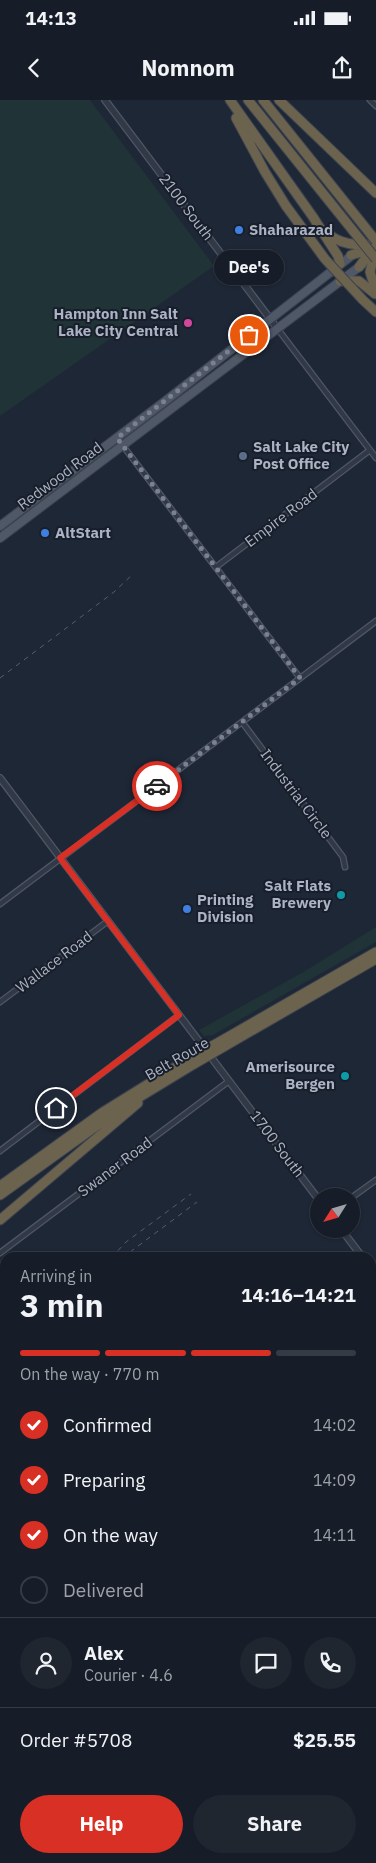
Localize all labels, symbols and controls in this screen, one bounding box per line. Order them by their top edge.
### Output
text: 14:13 [25,6,77,30]
text: Nomnom [141,53,235,82]
icon: back [20,54,48,82]
icon: share [328,54,356,82]
street label: 2100 South [155,169,218,244]
place label: Shaharazad [249,220,333,239]
marker: Shaharazad [233,224,245,236]
callout: Dee's [214,250,284,285]
text: Dee's [228,257,270,277]
place label: Hampton Inn Salt Lake City Central [54,304,178,340]
pin [228,314,270,356]
marker: Hampton Inn Salt Lake City Central [182,317,194,329]
icon: bag [235,321,263,349]
place label: Salt Lake City Post Office [253,437,349,473]
street label: Redwood Road [14,438,106,514]
marker: Salt Lake City Post Office [237,450,249,462]
street label: Empire Road [241,484,321,551]
place label: AltStart [55,523,111,542]
marker: AltStart [39,527,51,539]
street label: Industrial Circle [256,745,336,842]
courier [132,761,182,811]
icon: car [143,772,171,800]
place label: Salt Flats Brewery [264,876,331,912]
marker: Salt Flats Brewery [335,889,347,901]
place label: Printing Division [197,890,254,926]
marker: Printing Division [181,903,193,915]
street label: Wallace Road [12,927,96,997]
street label: Belt Route [141,1033,212,1084]
place label: Amerisource Bergen [245,1057,335,1093]
marker: Amerisource Bergen [339,1070,351,1082]
pin [35,1087,77,1129]
icon: home [42,1094,70,1122]
street label: 1700 South [246,1106,309,1181]
street label: Swaner Road [74,1132,156,1201]
north arrow [310,1188,360,1238]
map controls [310,1188,360,1238]
text: Arriving in [20,1266,92,1286]
text: 14:16–14:21 [241,1283,356,1307]
text: 3 min [20,1284,104,1326]
text: On the way · 770 m [20,1364,159,1384]
icon: check [20,1411,48,1439]
text: Confirmed [63,1413,152,1437]
text: 14:02 [313,1415,356,1435]
icon: check [20,1466,48,1494]
text: Preparing [63,1468,145,1492]
text: 14:09 [313,1470,356,1490]
icon: check [20,1521,48,1549]
text: On the way [63,1523,158,1547]
text: 14:11 [313,1525,356,1545]
text: Delivered [63,1578,144,1602]
button: person [20,1637,72,1689]
button: chat [240,1637,292,1689]
button: phone [304,1637,356,1689]
text: Alex [84,1641,124,1665]
text: Courier · 4.6 [84,1665,173,1685]
text: Order #5708 [20,1728,132,1752]
text: $25.55 [293,1728,356,1752]
button: Help [20,1795,183,1853]
button: Share [193,1795,356,1853]

